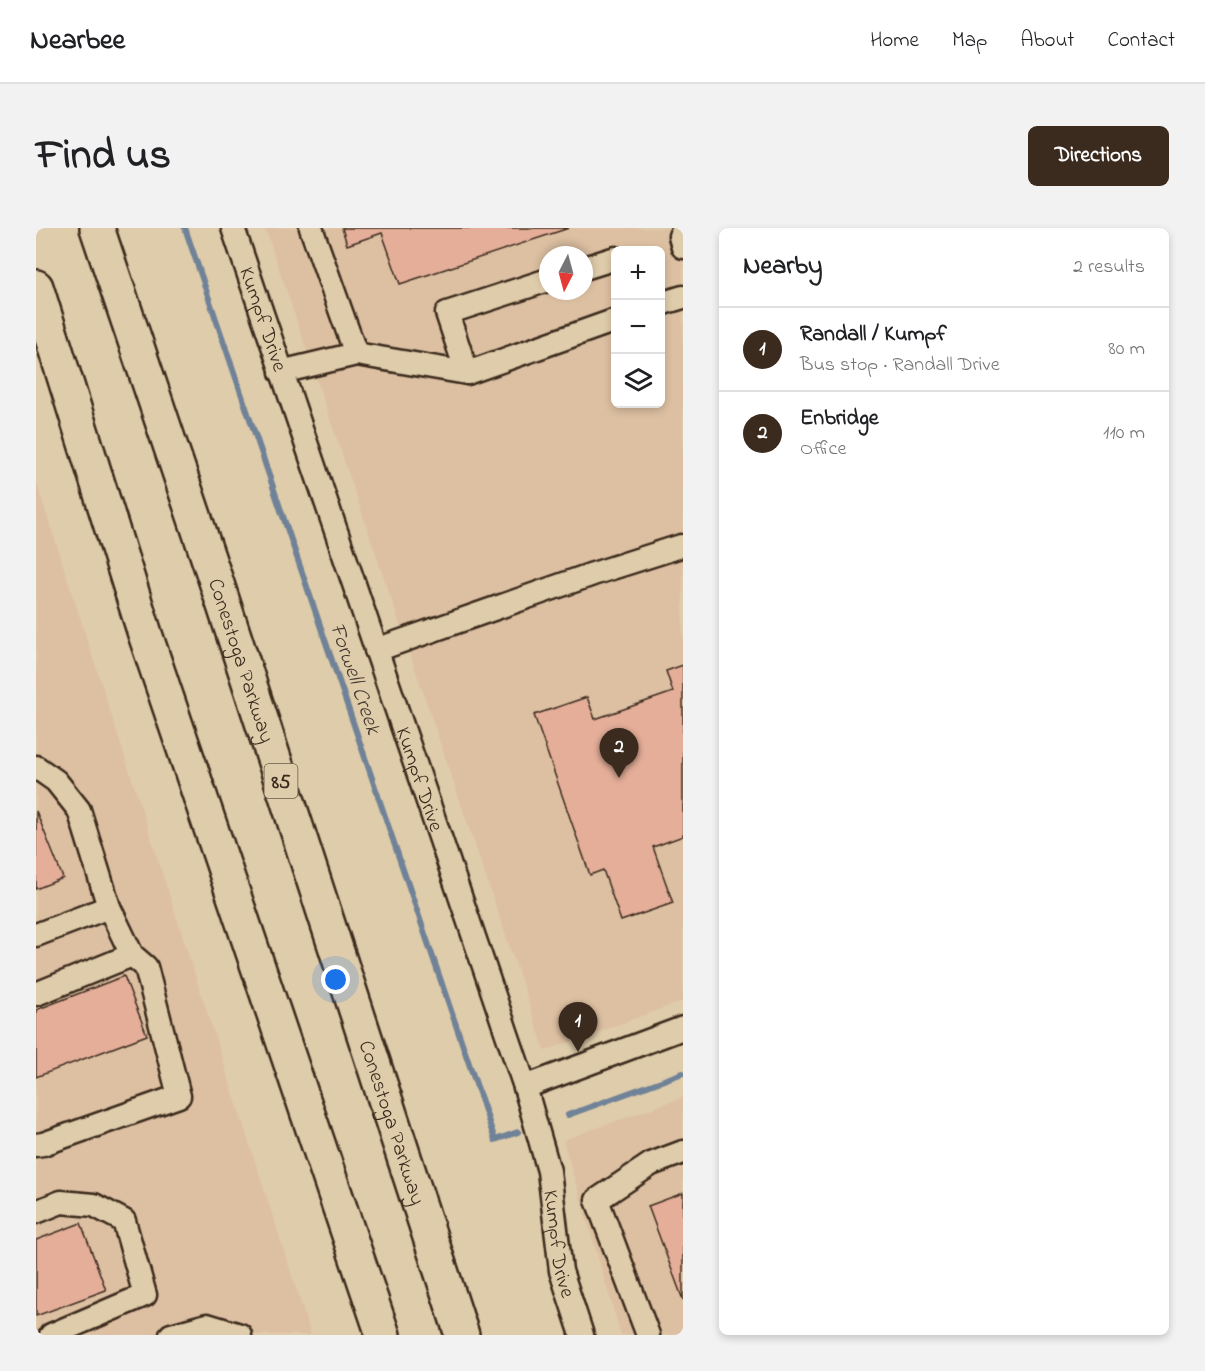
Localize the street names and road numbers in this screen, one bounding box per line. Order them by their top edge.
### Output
street label: Kumpf Drive [230,263,294,376]
street label: Conestoga Parkway [199,575,281,748]
street label: Kumpf Drive [387,723,450,837]
road number: 85 [264,764,298,798]
street label: Conestoga Parkway [350,1037,432,1210]
street label: Kumpf Drive [534,1188,582,1303]

